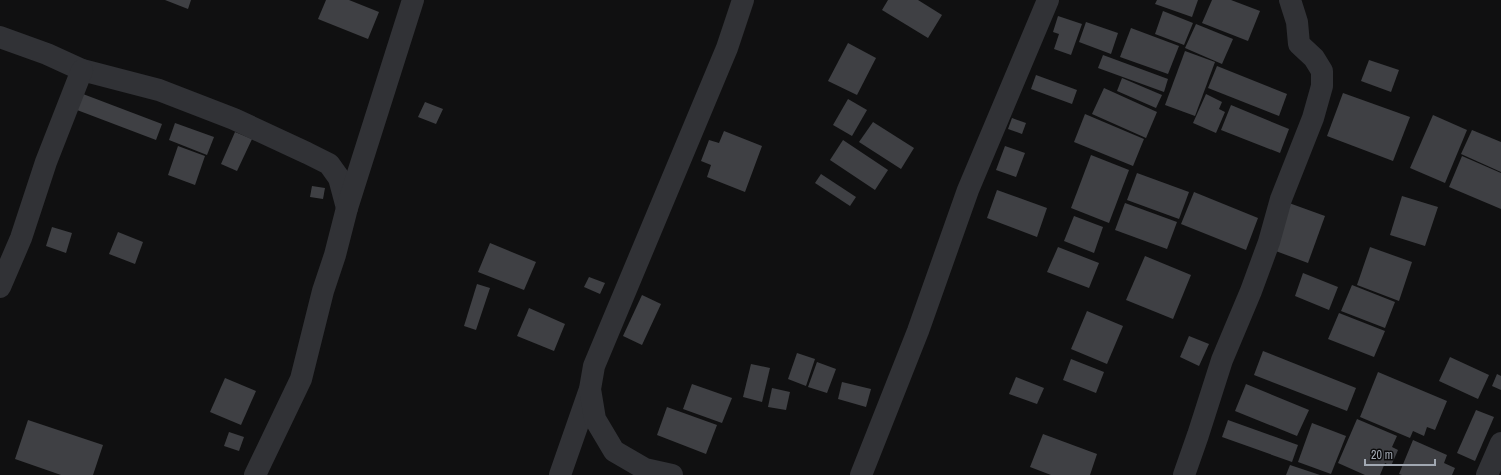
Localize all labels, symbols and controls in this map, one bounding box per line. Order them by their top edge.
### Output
scale bar [1365,441,1435,467]
text: 20 m [1371,447,1393,463]

